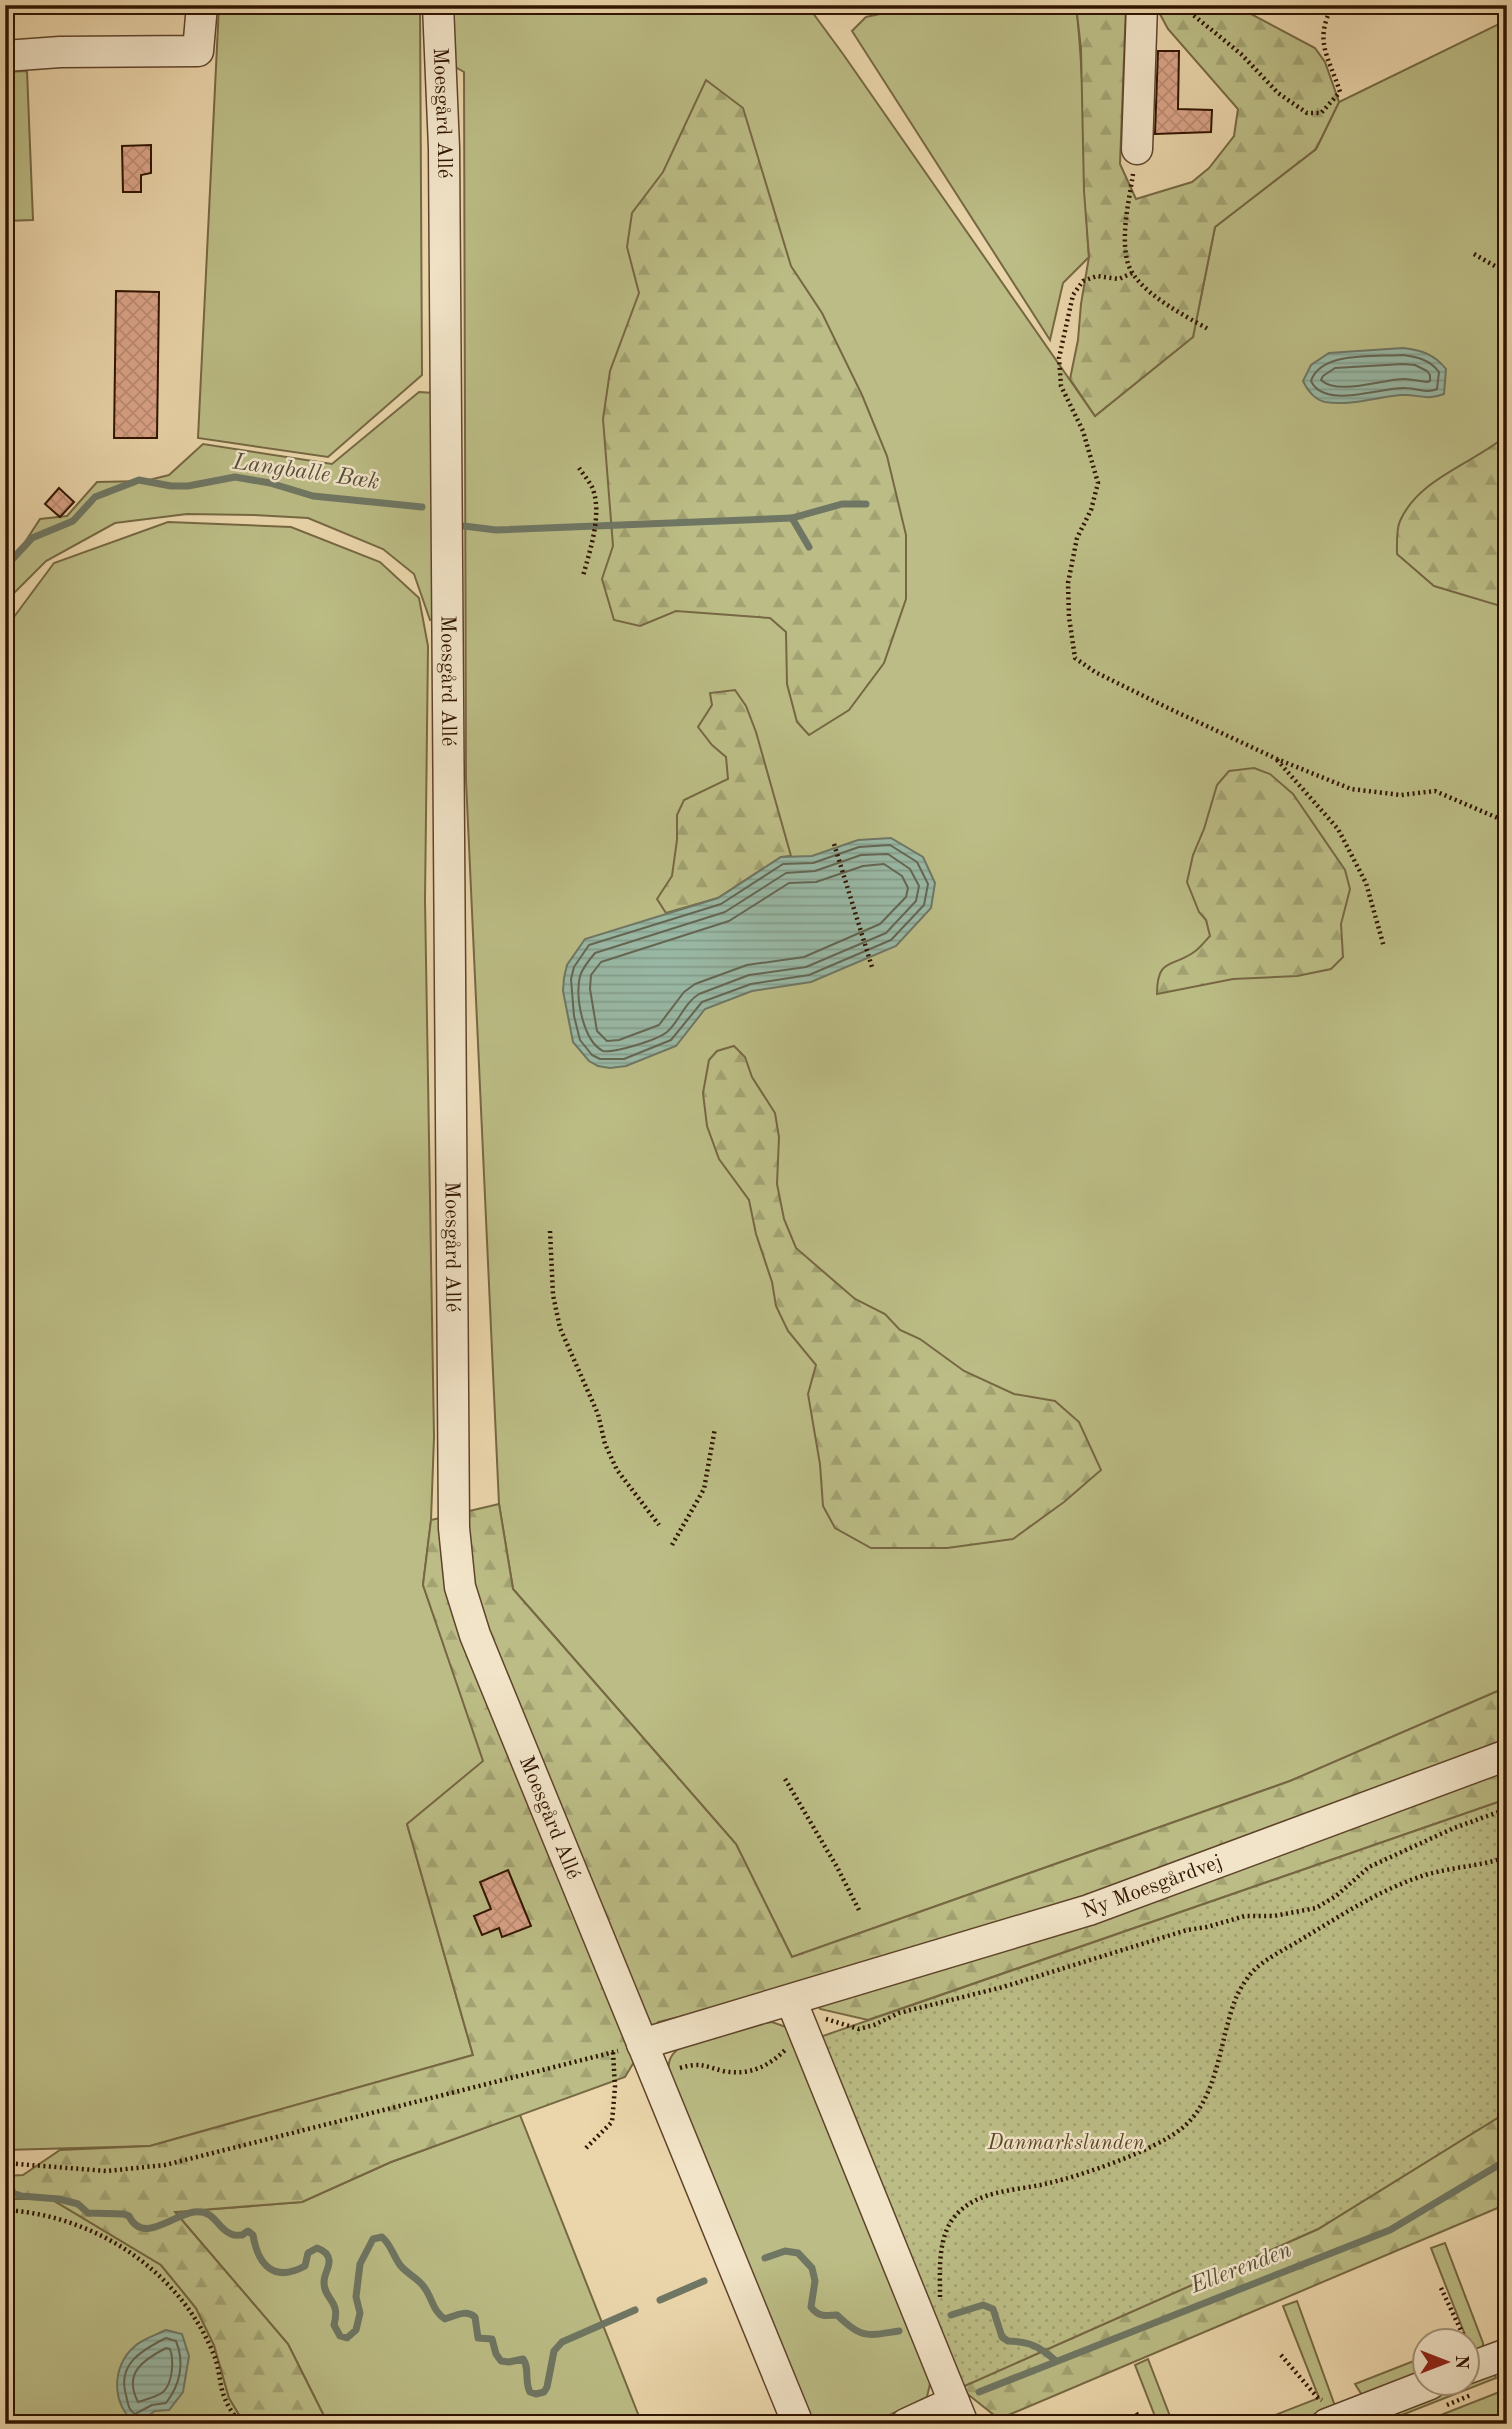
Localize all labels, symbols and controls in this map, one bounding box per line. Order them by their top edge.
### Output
street label: Moesgård Allé [429,47,455,178]
water label: Langballe Bæk [230,450,381,495]
street label: Moesgård Allé [437,615,459,746]
street label: Moesgård Allé [441,1181,463,1312]
street label: Moesgård Allé [515,1753,584,1882]
street label: Ny Moesgårdvej [1079,1851,1225,1922]
park label: Danmarkslunden [986,2133,1145,2154]
water label: Ellerenden [1186,2238,1295,2298]
north arrow [1410,2328,1480,2398]
text: N [1451,2355,1470,2370]

